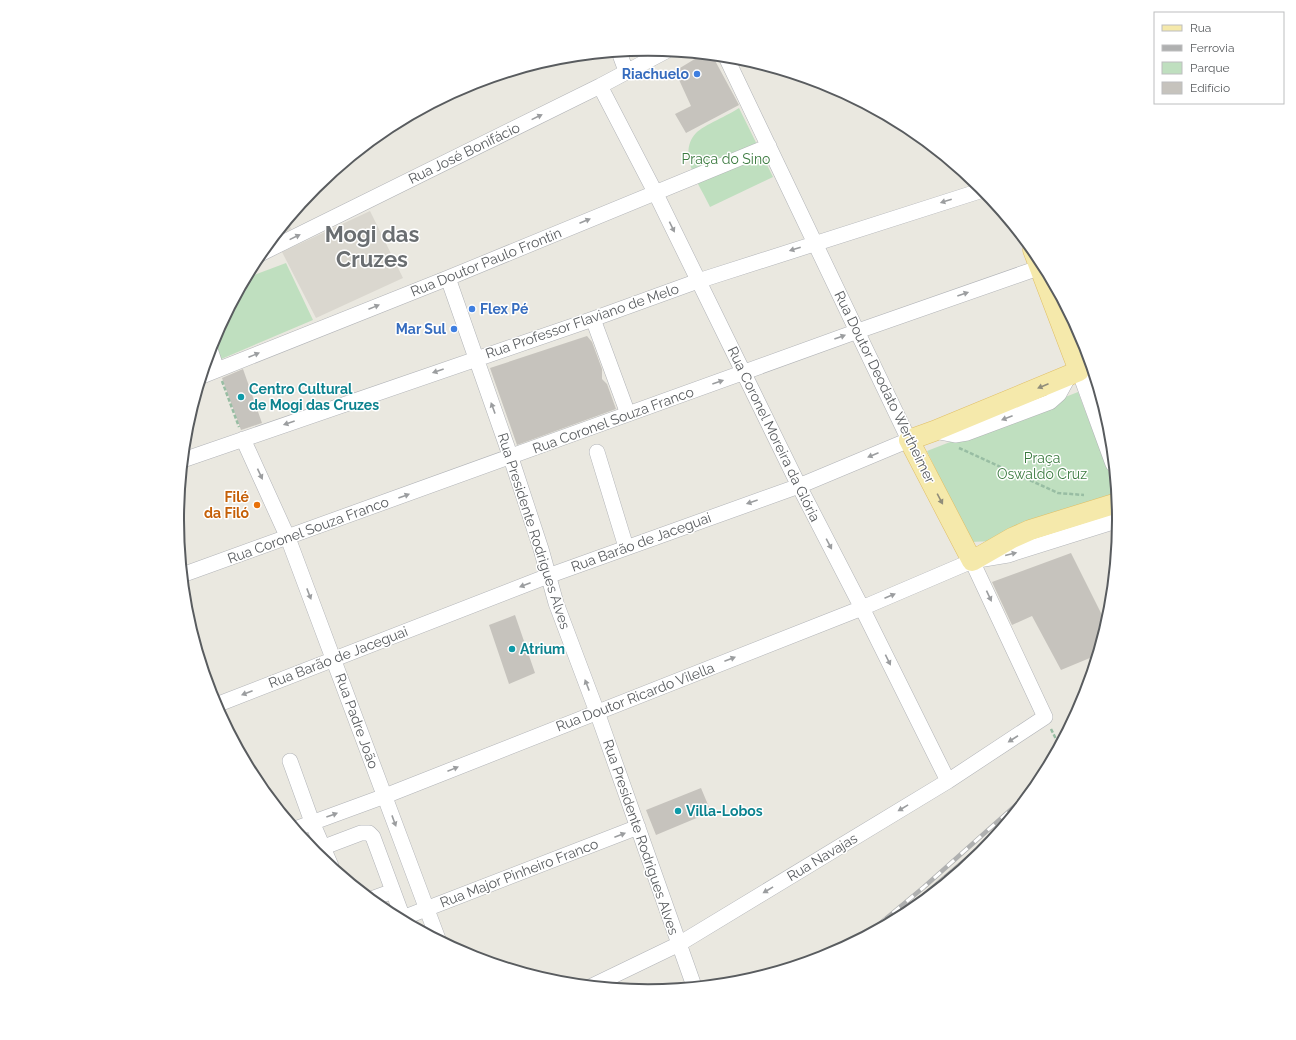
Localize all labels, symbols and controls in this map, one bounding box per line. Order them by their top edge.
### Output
legend [1154,12,1284,104]
text: Rua [1190,21,1211,35]
text: Ferrovia [1190,41,1234,55]
text: Parque [1190,61,1230,75]
place label: Riachuelo [622,66,690,82]
marker: Riachuelo [692,69,702,79]
text: Edifício [1190,81,1230,95]
one-way arrow [531,114,543,120]
street label: Rua José Bonifácio [406,119,522,187]
park label: Praça do Sino [682,151,770,167]
one-way arrow [940,198,952,204]
one-way arrow [580,218,591,224]
district label: Mogi das Cruzes [325,221,419,272]
one-way arrow [669,222,675,233]
street label: Rua Doutor Paulo Frontin [408,224,564,300]
one-way arrow [289,234,301,240]
one-way arrow [789,246,801,252]
street label: Rua Professor Flaviano de Melo [483,280,681,362]
street label: Rua Doutor Deodato Wertheimer [831,288,939,486]
one-way arrow [958,291,970,297]
place label: Flex Pé [480,301,529,317]
one-way arrow [369,304,381,310]
marker: Flex Pé [467,304,477,314]
place label: Mar Sul [396,321,447,337]
marker: Mar Sul [449,324,459,334]
one-way arrow [835,334,847,340]
street label: Rua Coronel Moreira da Glória [724,344,824,524]
one-way arrow [248,352,260,358]
one-way arrow [432,368,444,374]
one-way arrow [713,379,725,385]
place label: Centro Cultural de Mogi das Cruzes [249,381,379,413]
street label: Rua Coronel Souza Franco [530,383,696,457]
one-way arrow [1037,383,1048,389]
marker: Centro Cultural de Mogi das Cruzes [236,392,246,402]
one-way arrow [489,401,495,413]
one-way arrow [1000,416,1012,422]
one-way arrow [283,420,295,426]
street label: Rua Presidente Rodrigues Alves [495,431,573,631]
park label: Praça Oswaldo Cruz [997,450,1087,482]
one-way arrow [867,452,879,458]
one-way arrow [257,469,263,481]
place label: Filé da Filó [204,489,250,521]
street label: Rua Coronel Souza Franco [225,493,391,567]
one-way arrow [398,493,410,499]
one-way arrow [937,493,943,505]
marker: Filé da Filó [252,500,262,510]
one-way arrow [746,500,758,506]
street label: Rua Barão de Jaceguai [569,509,713,575]
one-way arrow [826,539,833,550]
one-way arrow [1005,551,1017,557]
one-way arrow [518,582,530,588]
one-way arrow [307,589,313,601]
one-way arrow [986,591,992,602]
one-way arrow [885,593,896,599]
street label: Rua Barão de Jaceguai [266,623,410,691]
place label: Atrium [520,641,565,657]
marker: Atrium [507,644,517,654]
one-way arrow [885,655,891,666]
one-way arrow [725,656,737,662]
street label: Rua Doutor Ricardo Vilella [554,659,716,735]
street label: Rua Padre João [332,671,382,771]
one-way arrow [583,679,589,691]
one-way arrow [241,690,253,696]
one-way arrow [1008,735,1018,743]
street label: Rua Presidente Rodrigues Alves [600,737,682,937]
one-way arrow [448,765,460,771]
place label: Villa-Lobos [686,803,763,819]
one-way arrow [897,805,909,812]
marker: Villa-Lobos [673,806,683,816]
one-way arrow [326,812,338,818]
one-way arrow [392,815,398,827]
street label: Rua Navajas [784,830,860,884]
one-way arrow [614,831,626,837]
street label: Rua Major Pinheiro Franco [438,835,600,911]
one-way arrow [762,887,774,894]

